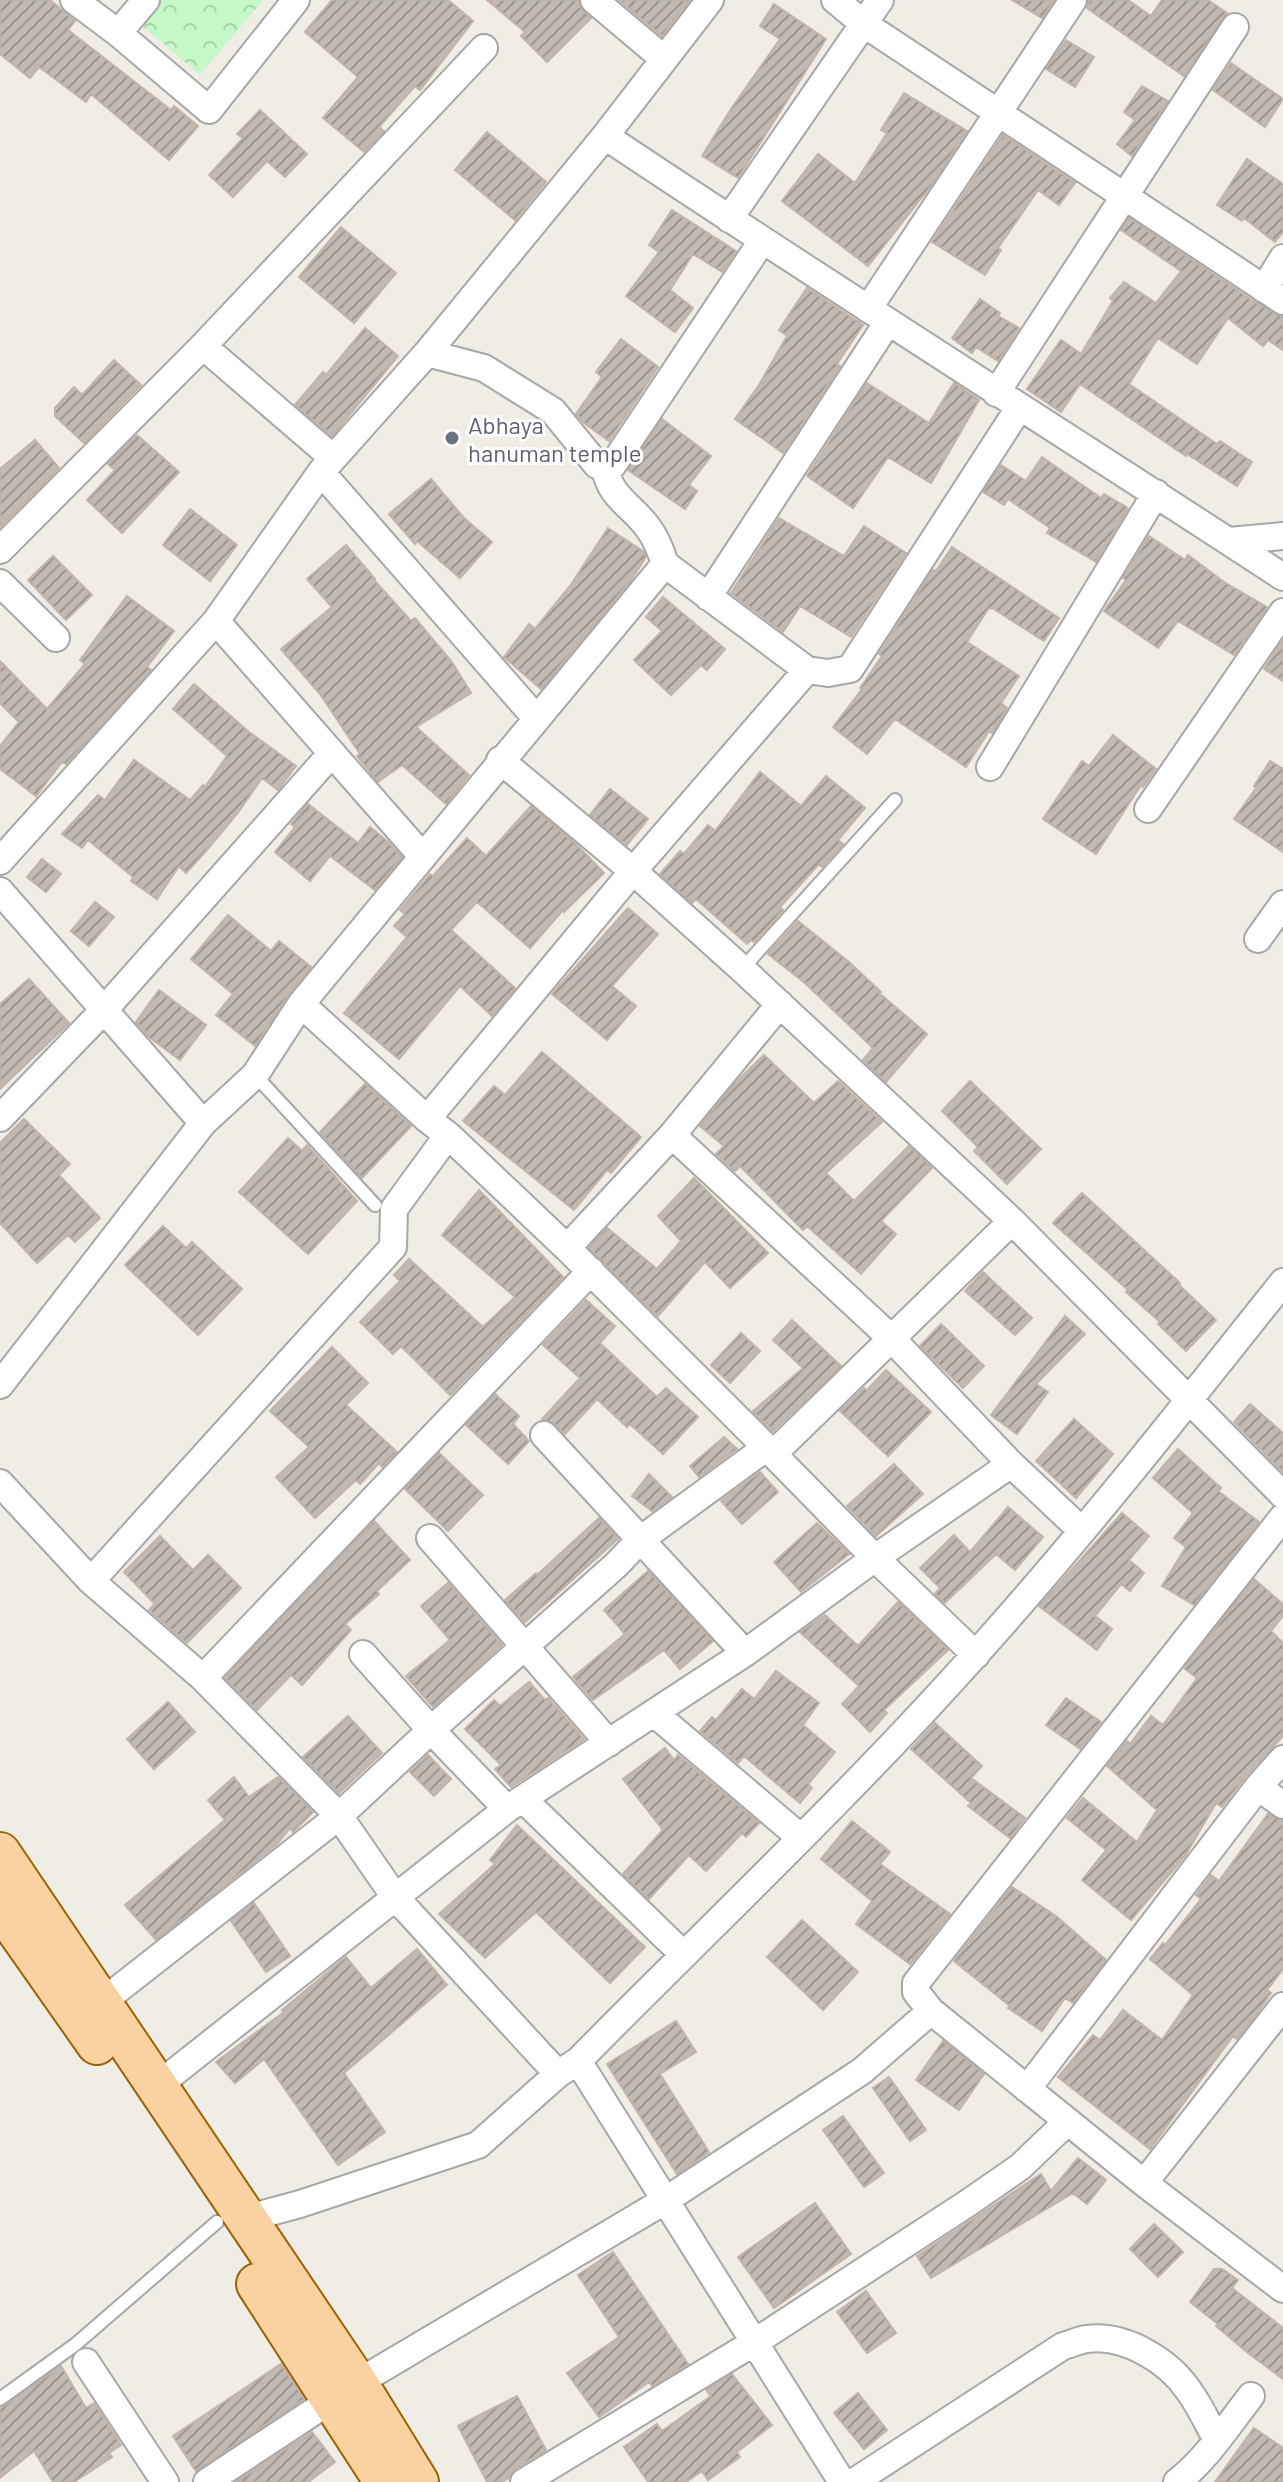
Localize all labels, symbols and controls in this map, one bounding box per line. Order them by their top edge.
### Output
place label: Abhaya hanuman temple [468,410,641,467]
marker: Abhaya hanuman temple [443,429,461,447]

